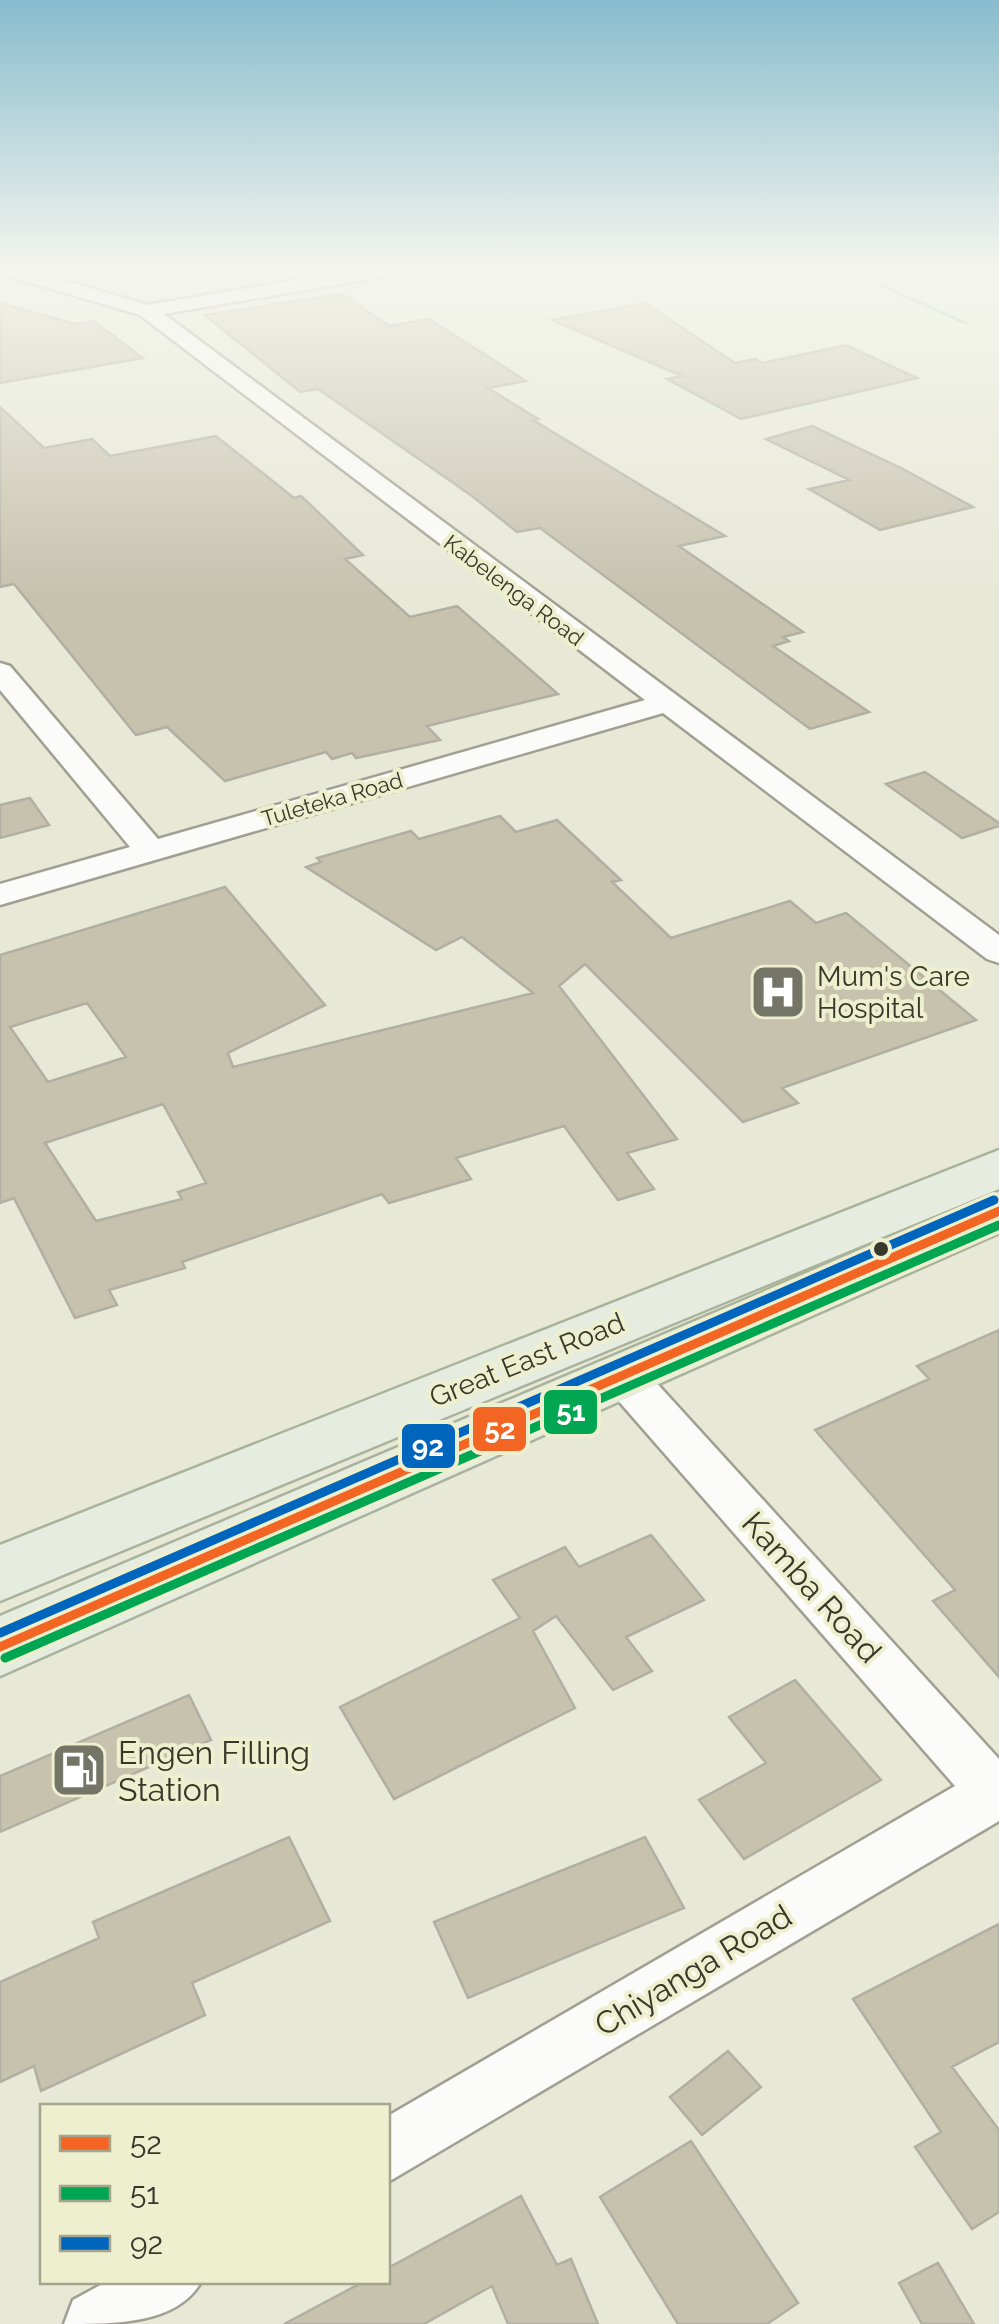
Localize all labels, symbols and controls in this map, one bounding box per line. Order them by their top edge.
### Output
street label: Kabelenga Road [439,529,589,651]
street label: Tuleteka Road [258,766,406,832]
place label: Mum's Care Hospital [817,960,970,1025]
hospital icon: Mum's Care Hospital [748,962,808,1022]
unlabelled marker [871,1239,891,1259]
street label: Great East Road [425,1306,629,1414]
line badge: 51 [542,1388,599,1436]
text: 51 [556,1395,586,1428]
line badge: 52 [471,1405,528,1453]
text: 52 [484,1413,516,1446]
line badge: 92 [400,1422,457,1470]
text: 92 [412,1430,444,1463]
street label: Kamba Road [735,1504,889,1670]
place label: Engen Filling Station [118,1734,310,1808]
fuel station icon: Engen Filling Station [49,1740,109,1800]
street label: Chiyanga Road [588,1897,798,2043]
legend [40,2104,390,2284]
text: 52 [130,2126,162,2161]
text: 51 [130,2176,159,2211]
text: 92 [130,2226,163,2261]

